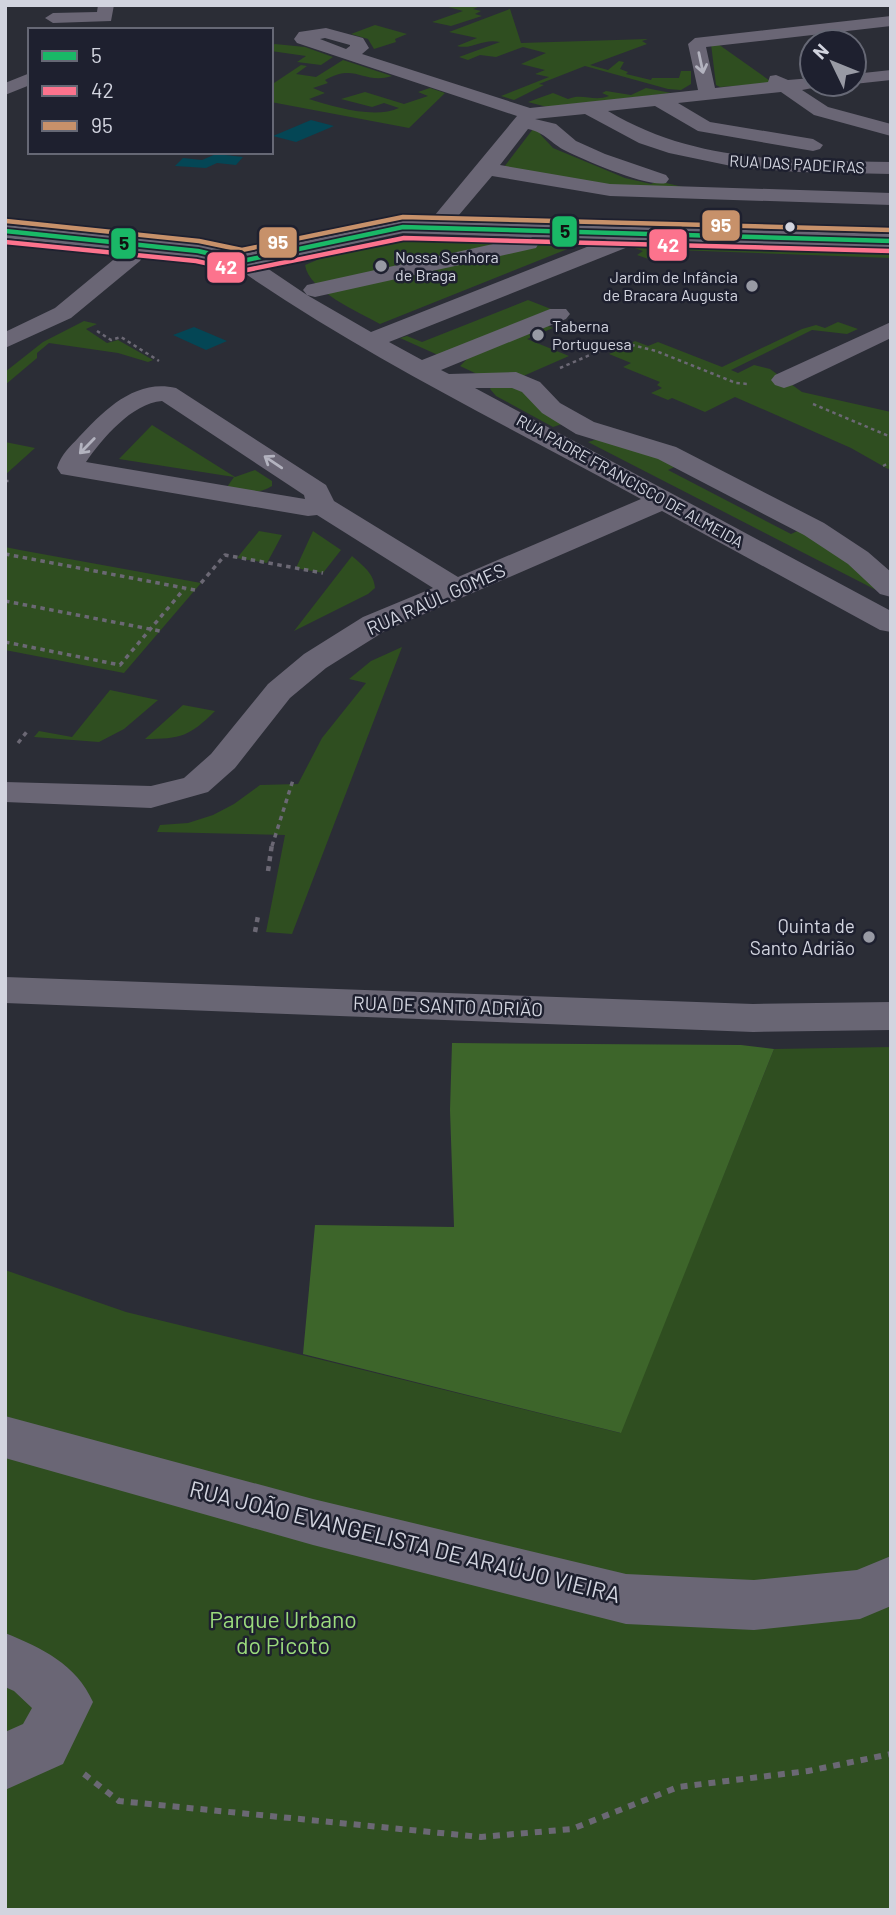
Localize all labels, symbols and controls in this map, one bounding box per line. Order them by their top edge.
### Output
legend [28,28,273,154]
north arrow [798,28,868,98]
text: N [807,39,833,64]
text: 5 [91,42,102,67]
one-way arrow [695,52,708,74]
text: 42 [91,77,114,102]
text: 95 [91,112,113,137]
street label: RUA DAS PADEIRAS [729,150,865,177]
line badge: 95 [701,209,741,242]
text: 95 [711,213,731,236]
line badge: 5 [551,215,578,248]
text: 5 [560,219,570,242]
unlabelled marker [783,220,797,234]
line badge: 95 [258,226,298,259]
line badge: 5 [110,227,137,260]
line badge: 42 [648,228,688,262]
text: 95 [268,230,288,253]
text: 5 [119,231,129,254]
text: 42 [657,233,679,256]
place label: Nossa Senhora de Braga [395,247,499,284]
line badge: 42 [206,251,246,284]
text: 42 [215,255,237,278]
marker: Nossa Senhora de Braga [373,258,389,274]
place label: Jardim de Infância de Bracara Augusta [603,267,738,304]
marker: Jardim de Infância de Bracara Augusta [744,278,760,294]
place label: Taberna Portuguesa [552,316,632,353]
marker: Taberna Portuguesa [530,327,546,343]
street label: RUA PADRE FRANCISCO DE ALMEIDA [513,410,747,551]
one-way arrow [78,437,95,454]
one-way arrow [264,455,283,469]
street label: RUA RAÚL GOMES [363,558,509,639]
place label: Quinta de Santo Adrião [750,914,855,959]
marker: Quinta de Santo Adrião [861,929,877,945]
street label: RUA DE SANTO ADRIÃO [353,991,543,1020]
street label: RUA JOÃO EVANGELISTA DE ARAÚJO VIEIRA [187,1474,624,1608]
park label: Parque Urbano do Picoto [209,1605,357,1659]

